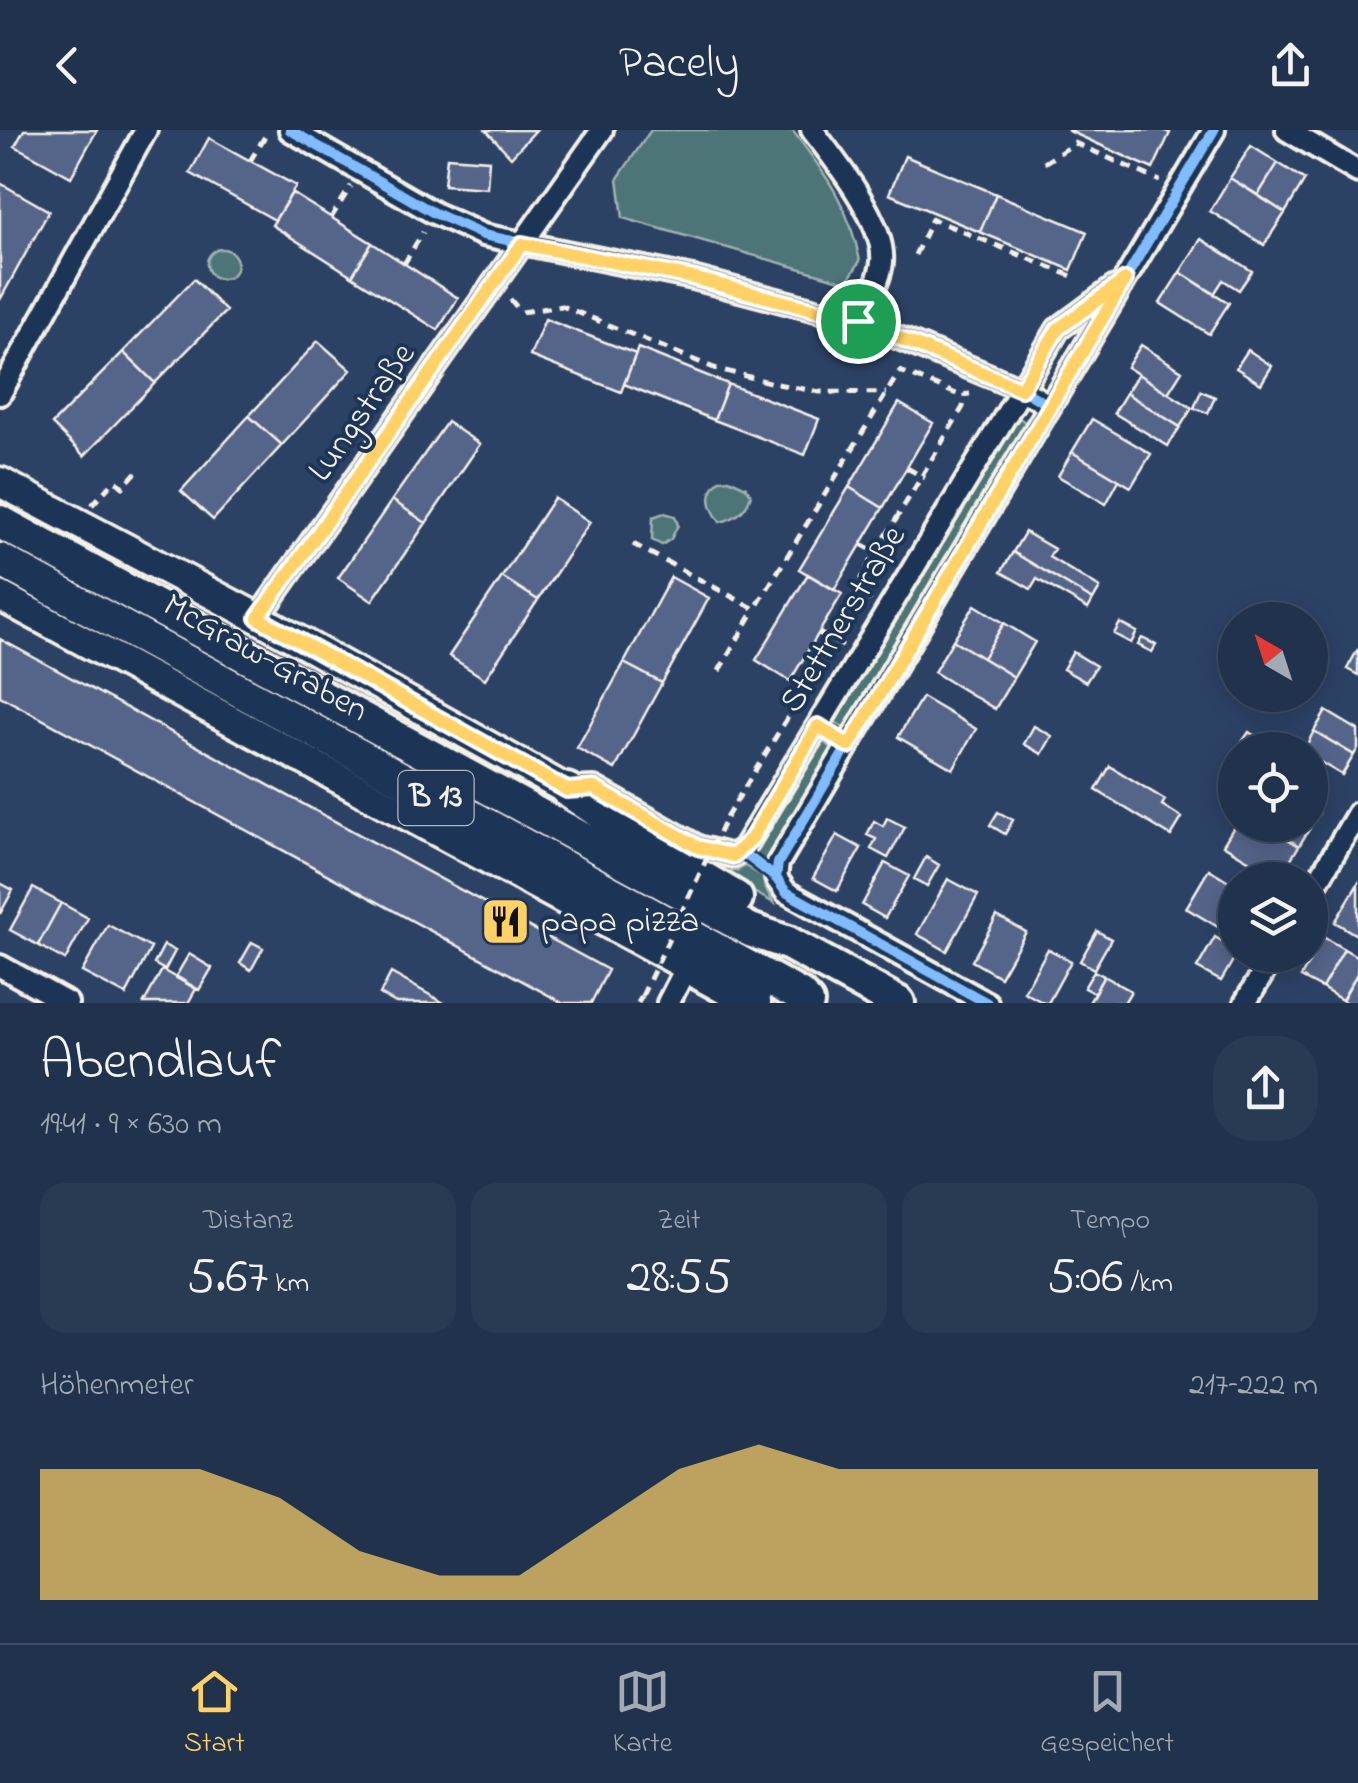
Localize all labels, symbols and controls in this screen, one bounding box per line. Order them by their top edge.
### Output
text: Pacely [619,32,739,98]
icon: back [40,38,95,93]
icon: share [1263,38,1318,93]
pin [816,279,901,364]
icon: arrive [831,294,886,349]
street label: Lungstraße [296,333,430,493]
street label: Stettnerstraße [768,516,920,723]
street label: McGraw-Graben [153,582,377,736]
north arrow [1218,602,1328,712]
map controls [1218,602,1328,972]
button: locate [1218,732,1328,842]
road number: B 13 [398,771,474,825]
button: layers [1218,862,1328,972]
restaurant icon: papa pizza [480,896,532,948]
place label: papa pizza [541,897,699,948]
text: Abendlauf [40,1024,281,1104]
button: share [1213,1036,1318,1141]
text: 19:41 · 9 × 630 m [40,1102,222,1149]
text: Distanz [203,1201,293,1242]
text: Zeit [658,1201,700,1242]
text: Tempo [1070,1201,1150,1242]
text: 5.67 [187,1242,268,1315]
text: 28:55 [626,1242,732,1315]
text: 5:06 [1047,1242,1123,1315]
text: km [268,1264,309,1305]
text: /km [1123,1264,1173,1305]
text: Höhenmeter [40,1363,194,1410]
text: 217–222 m [1189,1363,1318,1410]
tab: Start [184,1664,245,1765]
tab: Karte [613,1664,672,1765]
tab: Gespeichert [1040,1664,1174,1765]

